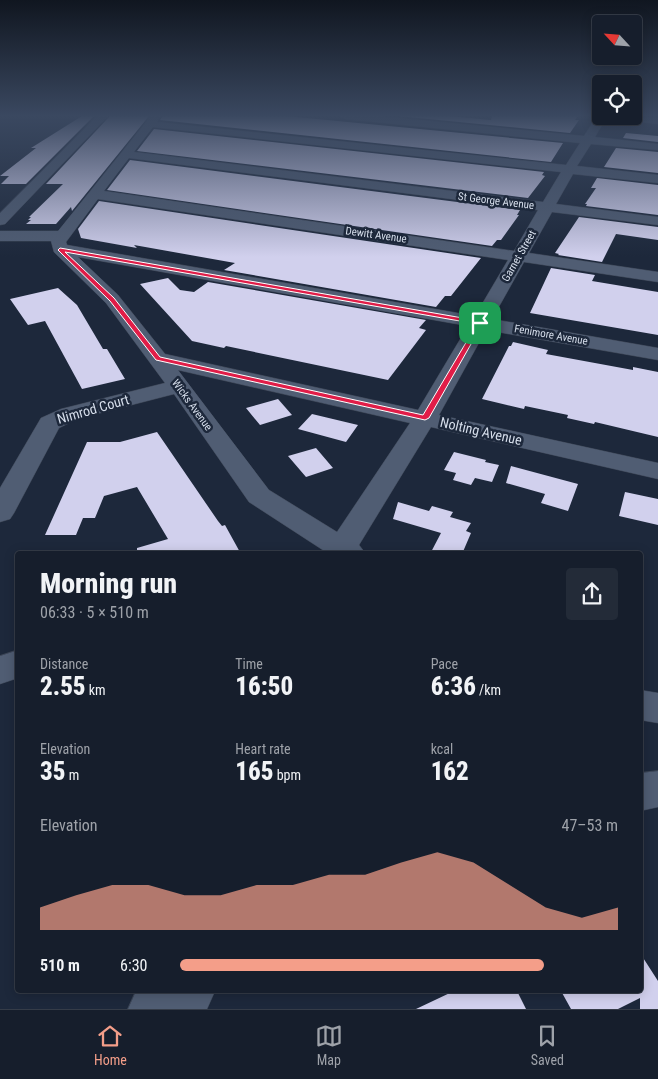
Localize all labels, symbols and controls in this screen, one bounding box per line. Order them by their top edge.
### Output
north arrow [592,15,642,65]
map controls [592,15,642,125]
button: locate [592,75,642,125]
street label: St George Avenue [457,190,535,212]
street label: Dewitt Avenue [344,224,408,246]
street label: Garnet Street [499,228,539,284]
pin [459,302,501,344]
icon: arrive [466,309,494,337]
street label: Fenimore Avenue [513,322,589,348]
street label: Wicks Avenue [169,377,215,433]
street label: Nimrod Court [55,391,131,427]
street label: Nolting Avenue [439,414,524,448]
text: Morning run [40,567,177,600]
button: share [566,568,618,620]
text: 06:33 · 5 × 510 m [40,603,149,622]
text: Distance [40,656,88,672]
text: Time [235,656,263,672]
text: Pace [431,656,458,672]
text: 2.55 [40,672,86,701]
text: 16:50 [235,672,293,701]
text: 6:36 [431,672,476,701]
text: km [86,682,106,698]
text: /km [476,682,501,698]
text: Elevation [40,741,90,757]
text: Heart rate [235,741,291,757]
text: kcal [431,741,453,757]
text: 35 [40,757,65,786]
text: 165 [235,757,273,786]
text: 162 [431,757,469,786]
text: m [65,767,79,783]
text: bpm [273,767,301,783]
text: Elevation [40,816,98,835]
text: 47–53 m [562,816,618,835]
text: 510 m [40,956,80,975]
text: 6:30 [120,956,147,975]
tab: Home [94,1022,127,1068]
tab: Map [315,1022,343,1068]
tab: Saved [531,1022,564,1068]

